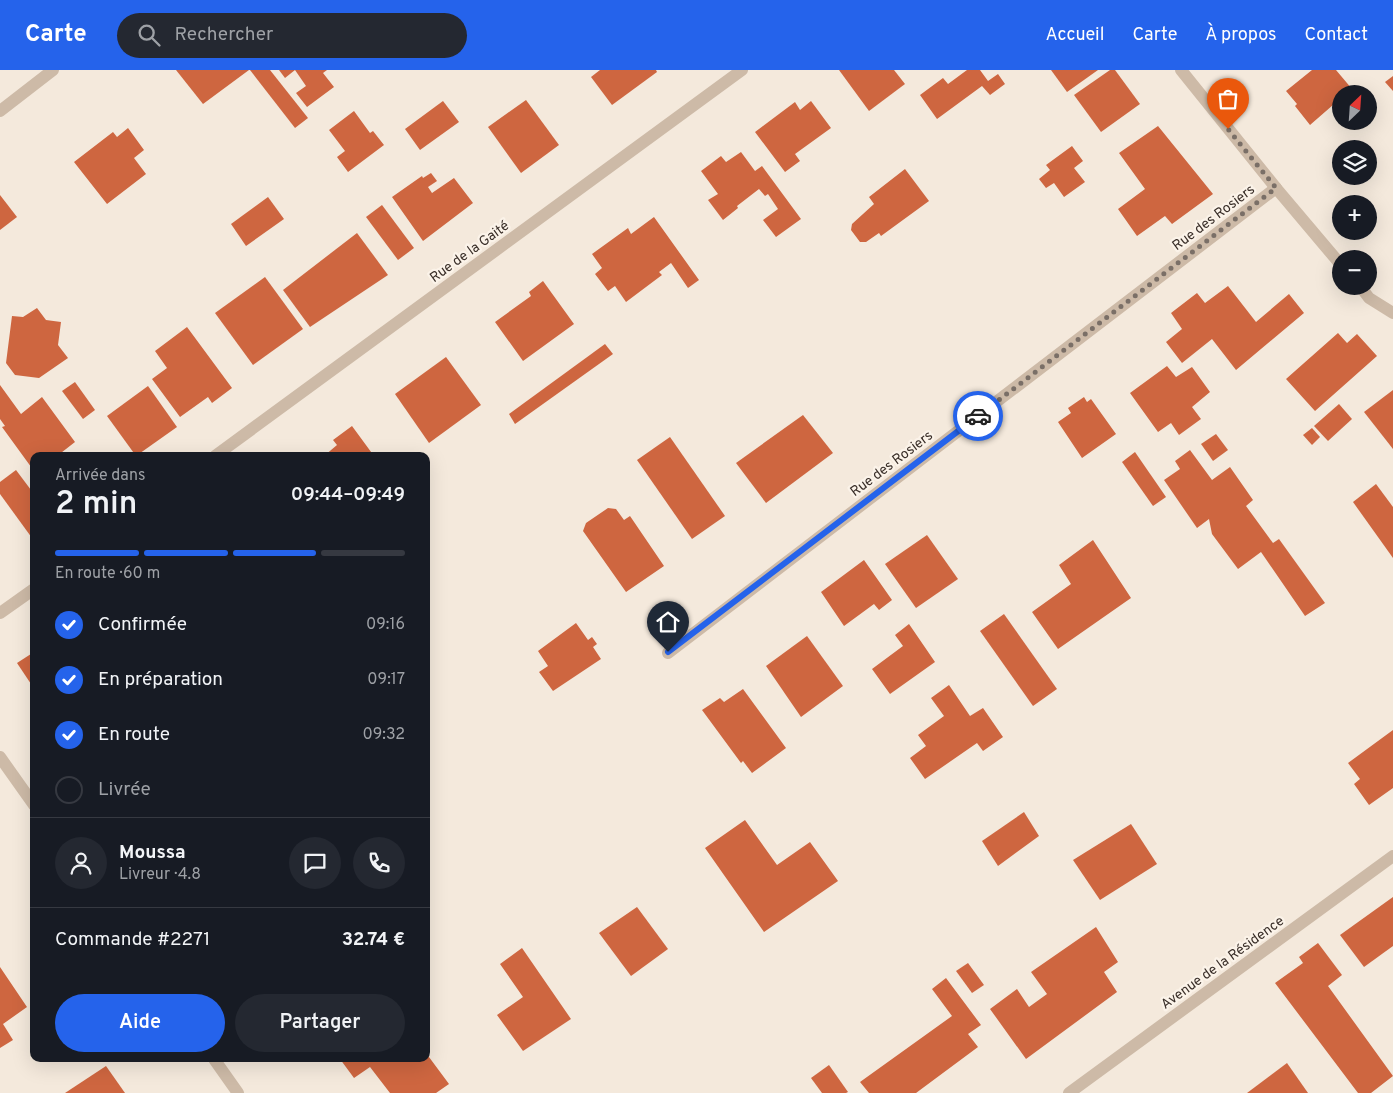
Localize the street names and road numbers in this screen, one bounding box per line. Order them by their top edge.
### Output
street label: Rue des Rosiers [1169,182,1259,255]
street label: Rue de la Gaité [427,218,513,287]
street label: Rue des Rosiers [847,428,937,501]
street label: Avenue de la Résidence [1158,913,1288,1014]

